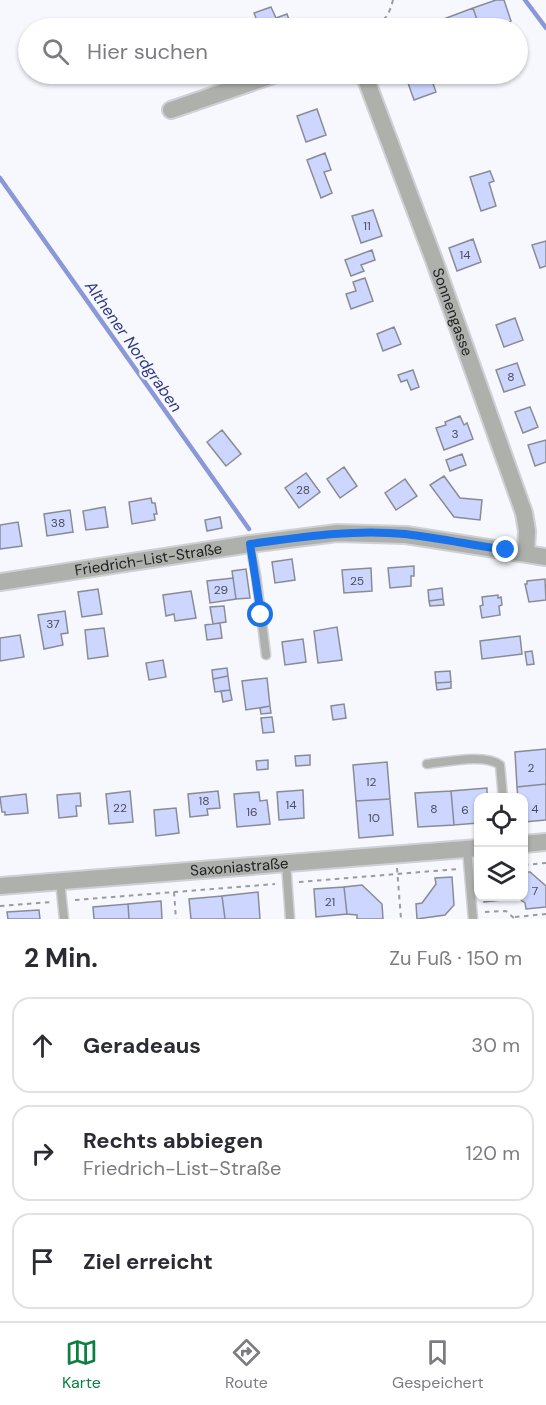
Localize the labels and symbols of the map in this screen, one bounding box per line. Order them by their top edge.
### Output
house number: 11 [363,218,371,234]
house number: 14 [459,247,471,263]
street label: Sonnengasse [428,265,477,359]
water label: Althener Nordgraben [80,276,187,416]
house number: 8 [507,369,515,385]
house number: 3 [451,426,459,442]
house number: 28 [296,482,310,498]
house number: 38 [51,515,65,531]
route end [492,536,518,562]
street label: Friedrich-List-Straße [73,538,223,581]
house number: 25 [350,573,364,589]
house number: 29 [214,582,228,598]
route start [247,601,273,627]
house number: 37 [46,616,60,632]
house number: 2 [528,760,535,776]
house number: 12 [366,774,376,790]
house number: 18 [198,793,210,809]
house number: 14 [285,797,297,813]
house number: 22 [113,800,127,816]
house number: 8 [430,801,438,817]
house number: 4 [531,801,539,817]
house number: 6 [461,802,469,818]
house number: 16 [246,804,258,820]
house number: 10 [368,810,380,826]
street label: Saxoniastraße [189,853,289,881]
house number: 7 [532,883,538,899]
house number: 21 [325,894,335,910]

